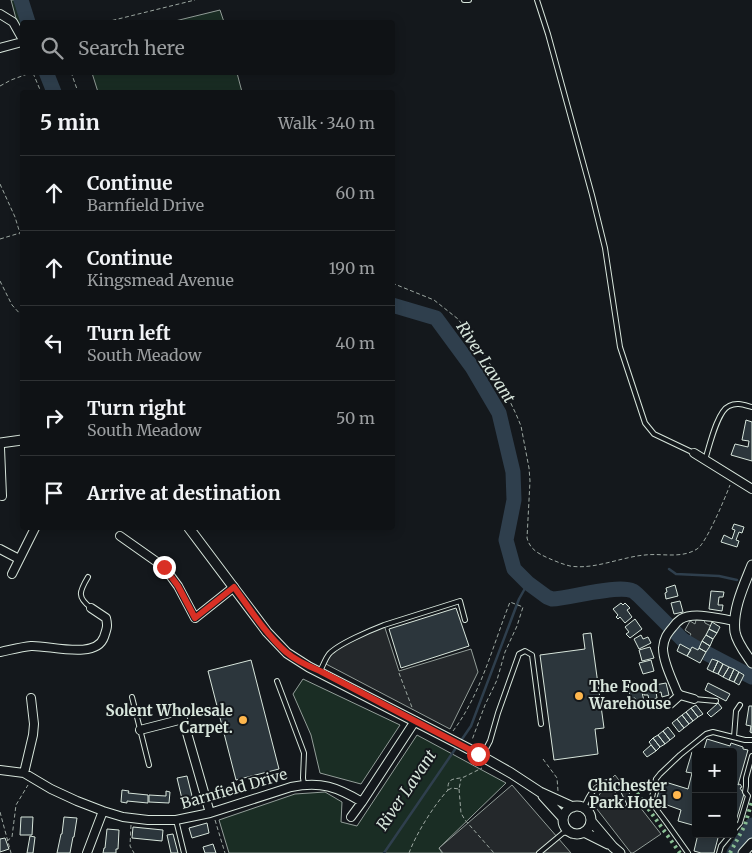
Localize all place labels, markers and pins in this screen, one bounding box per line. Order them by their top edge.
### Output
place label: The Food Warehouse [588,677,671,713]
marker: The Food Warehouse [573,690,585,702]
place label: Solent Wholesale Carpet. [106,701,233,737]
marker: Solent Wholesale Carpet. [237,714,249,726]
place label: Chichester Park Hotel [588,776,667,812]
marker: Chichester Park Hotel [671,789,683,801]

